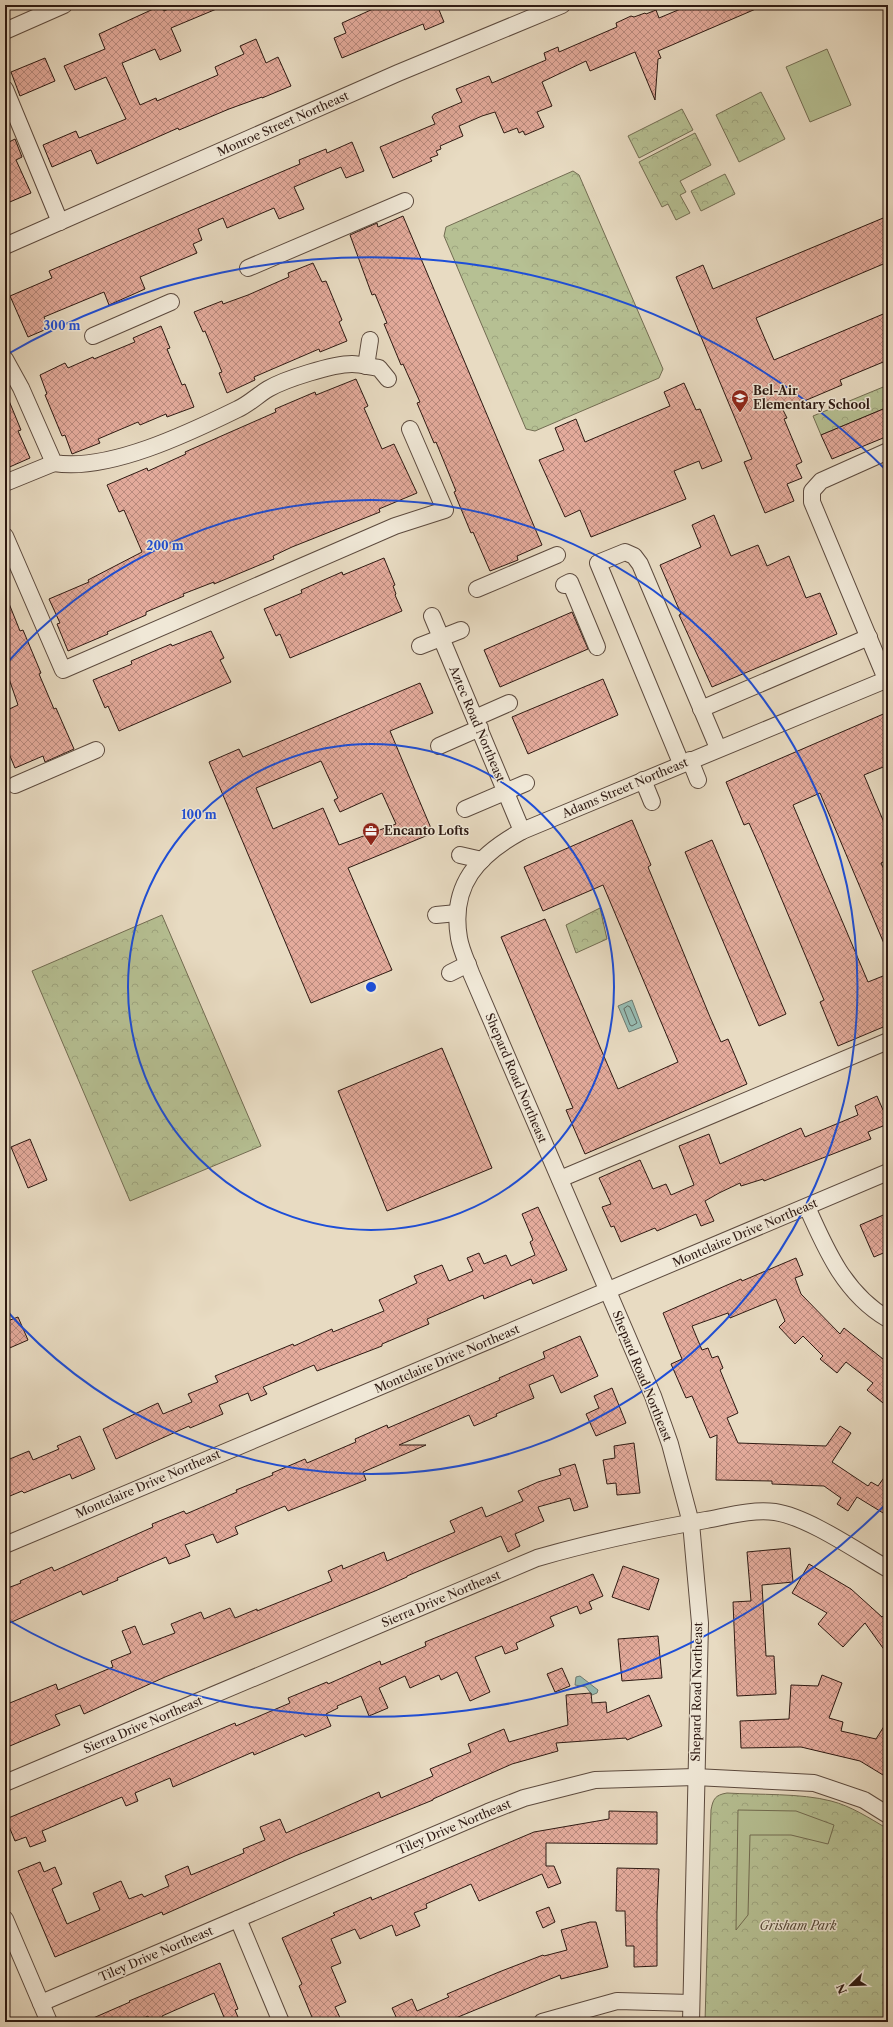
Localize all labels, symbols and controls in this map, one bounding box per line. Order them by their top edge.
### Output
street label: Monroe Street Northeast [215,87,352,159]
text: 300 m [43,318,81,333]
place label: Bel-Air Elementary School [753,383,870,412]
school or university icon: Bel-Air Elementary School [730,388,750,413]
text: 200 m [146,538,184,553]
street label: Aztec Road Northeast [446,663,509,785]
street label: Adams Street Northeast [559,754,691,821]
text: 100 m [181,807,217,822]
office icon: Encanto Lofts [361,821,381,846]
place label: Encanto Lofts [384,823,470,838]
centre of rings [364,980,378,994]
street label: Shepard Road Northeast [482,1011,551,1146]
street label: Montclaire Drive Northeast [670,1195,820,1270]
street label: Shepard Road Northeast [609,1308,676,1444]
street label: Montclaire Drive Northeast [372,1321,522,1396]
street label: Montclaire Drive Northeast [73,1446,223,1521]
street label: Sierra Drive Northeast [379,1566,503,1630]
street label: Shepard Road Northeast [688,1621,705,1762]
street label: Sierra Drive Northeast [81,1692,205,1756]
street label: Tiley Drive Northeast [394,1795,514,1857]
park label: Grisham Park [760,1918,837,1933]
street label: Tiley Drive Northeast [96,1922,216,1984]
north arrow [831,1965,871,2005]
text: N [833,1981,850,1996]

